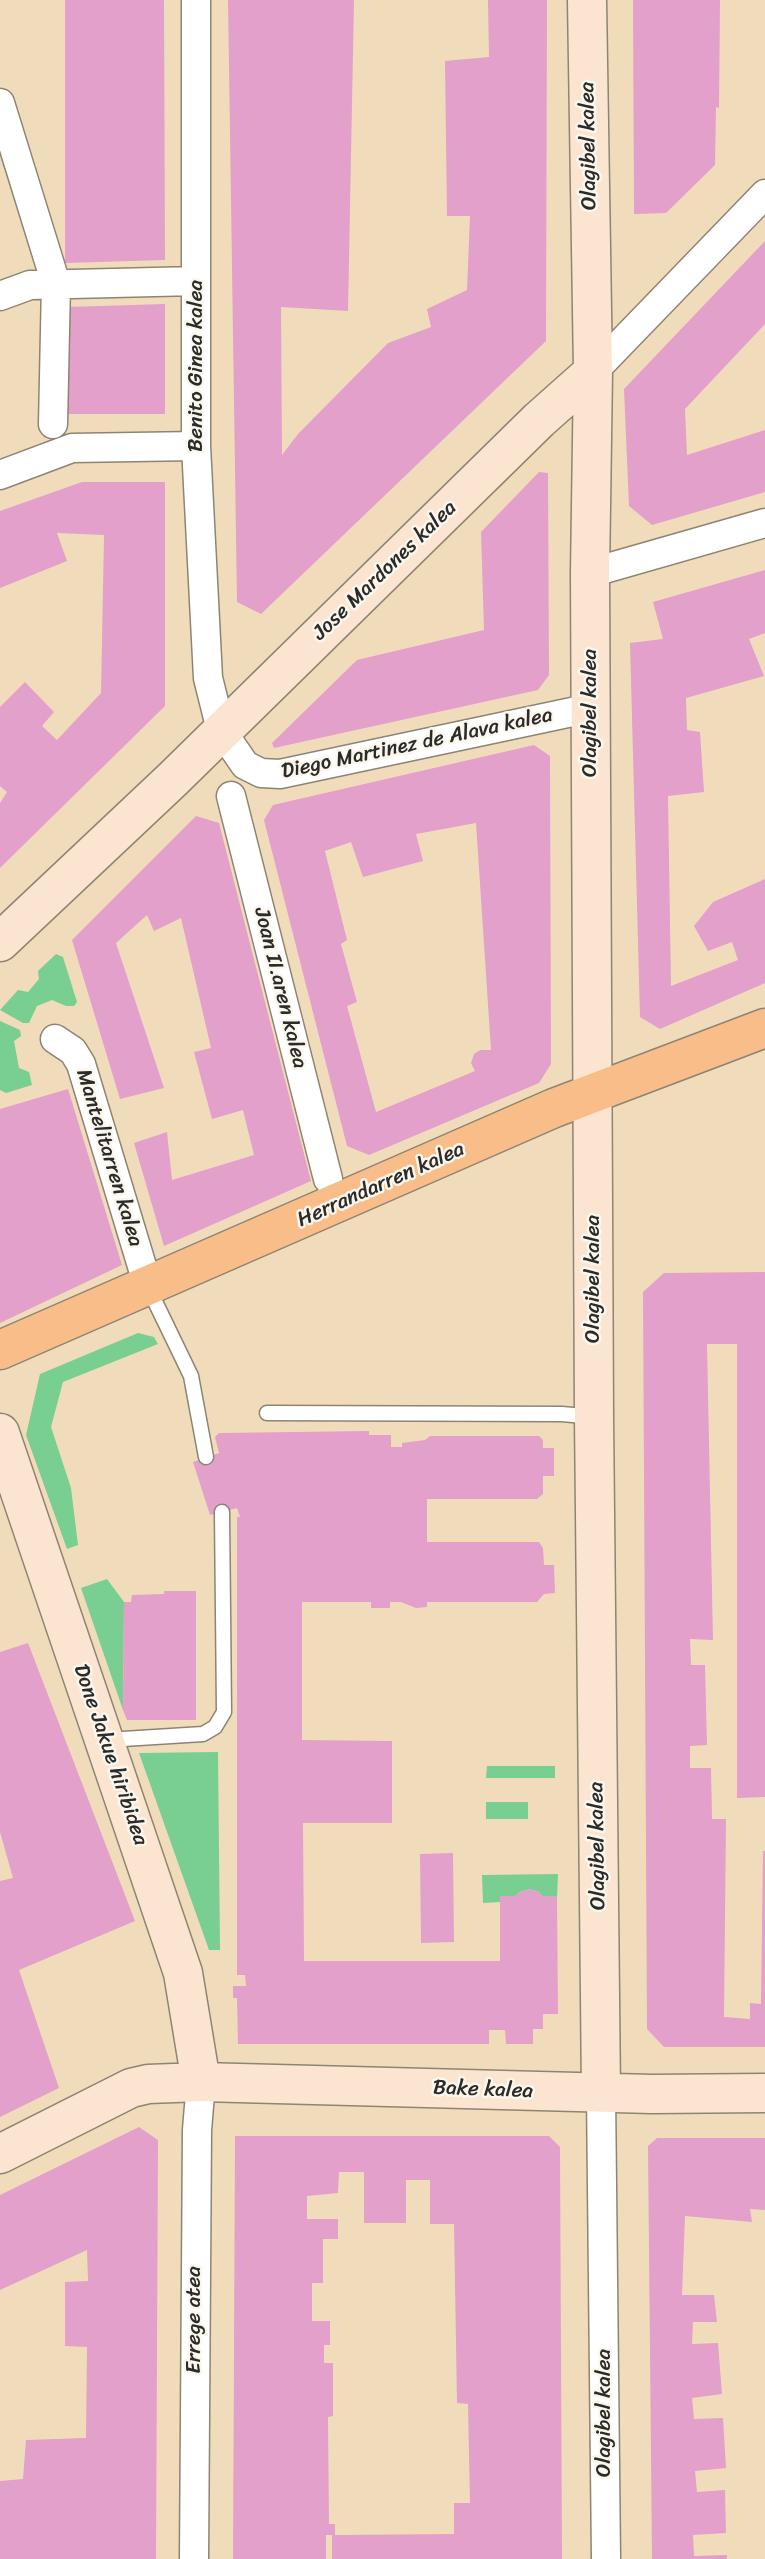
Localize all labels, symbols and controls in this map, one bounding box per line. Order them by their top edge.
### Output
street label: Olagibel kalea [575,82,603,210]
street label: Benito Ginea kalea [184,280,210,452]
street label: Jose Mardones kalea [308,496,462,646]
street label: Olagibel kalea [578,649,604,777]
street label: Diego Martinez de Alava kalea [279,703,555,785]
street label: Joan II.aren kalea [248,905,312,1071]
street label: Mantelitarren kalea [70,1066,148,1250]
street label: Herrandarren kalea [294,1137,468,1233]
street label: Olagibel kalea [581,1215,607,1343]
street label: Done Jakue hiribidea [67,1661,153,1849]
street label: Olagibel kalea [584,1782,612,1910]
street label: Bake kalea [432,2076,534,2104]
street label: Errege atea [182,2266,208,2374]
street label: Olagibel kalea [592,2349,618,2477]

